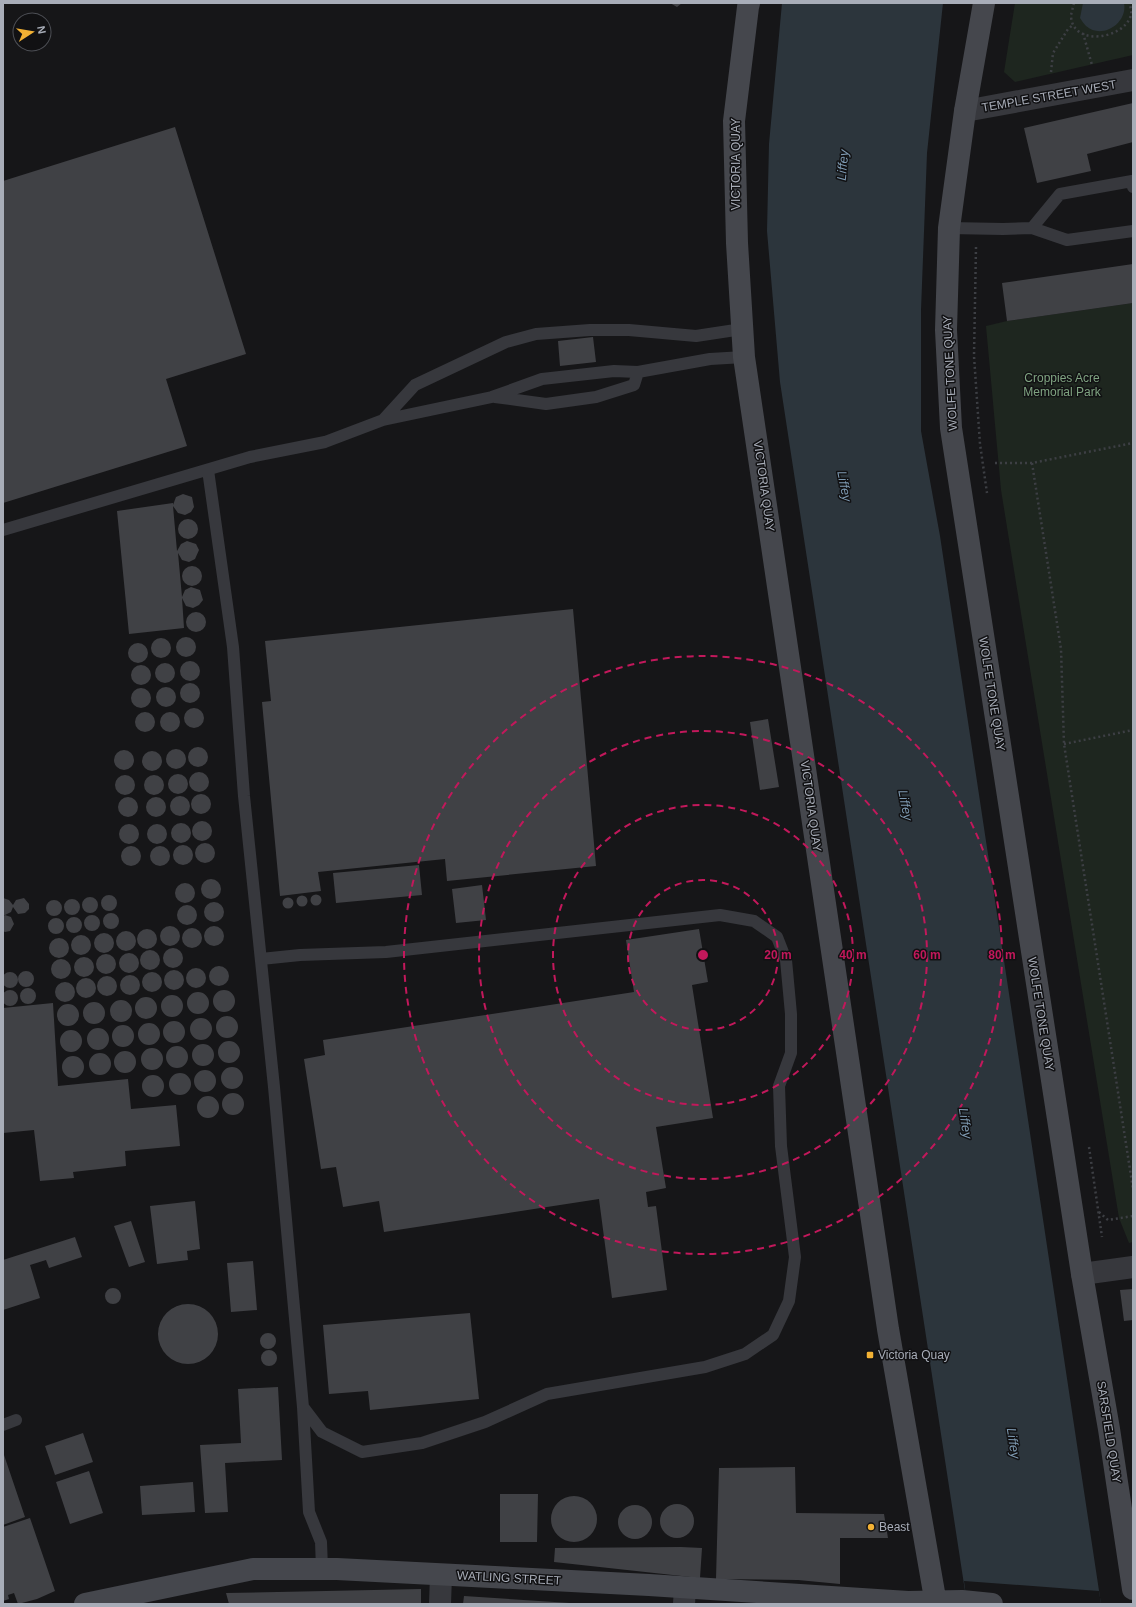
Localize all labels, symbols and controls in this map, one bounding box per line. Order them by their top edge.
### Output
north arrow [12,12,52,52]
text: N [35,25,48,35]
street label: TEMPLE STREET WEST [981,77,1118,115]
street label: VICTORIA QUAY [729,118,743,210]
water label: Liffey [834,147,851,181]
street label: WOLFE TONE QUAY [940,315,960,431]
park label: Croppies Acre Memorial Park [1023,371,1102,399]
street label: VICTORIA QUAY [751,439,777,533]
water label: Liffey [834,469,855,504]
street label: WOLFE TONE QUAY [976,636,1008,752]
street label: VICTORIA QUAY [798,759,824,853]
water label: Liffey [895,788,916,823]
centre of rings [696,948,710,962]
text: 20 m [764,948,792,962]
text: 40 m [839,948,867,962]
text: 60 m [913,948,941,962]
text: 80 m [988,948,1016,962]
street label: WOLFE TONE QUAY [1025,956,1057,1072]
water label: Liffey [956,1107,976,1141]
place label: Victoria Quay [878,1348,950,1362]
marker: Victoria Quay [865,1350,875,1360]
street label: SARSFIELD QUAY [1094,1380,1124,1484]
water label: Liffey [1004,1427,1024,1461]
place label: Beast [879,1520,910,1534]
marker: Beast [866,1522,876,1532]
street label: WATLING STREET [457,1568,562,1588]

